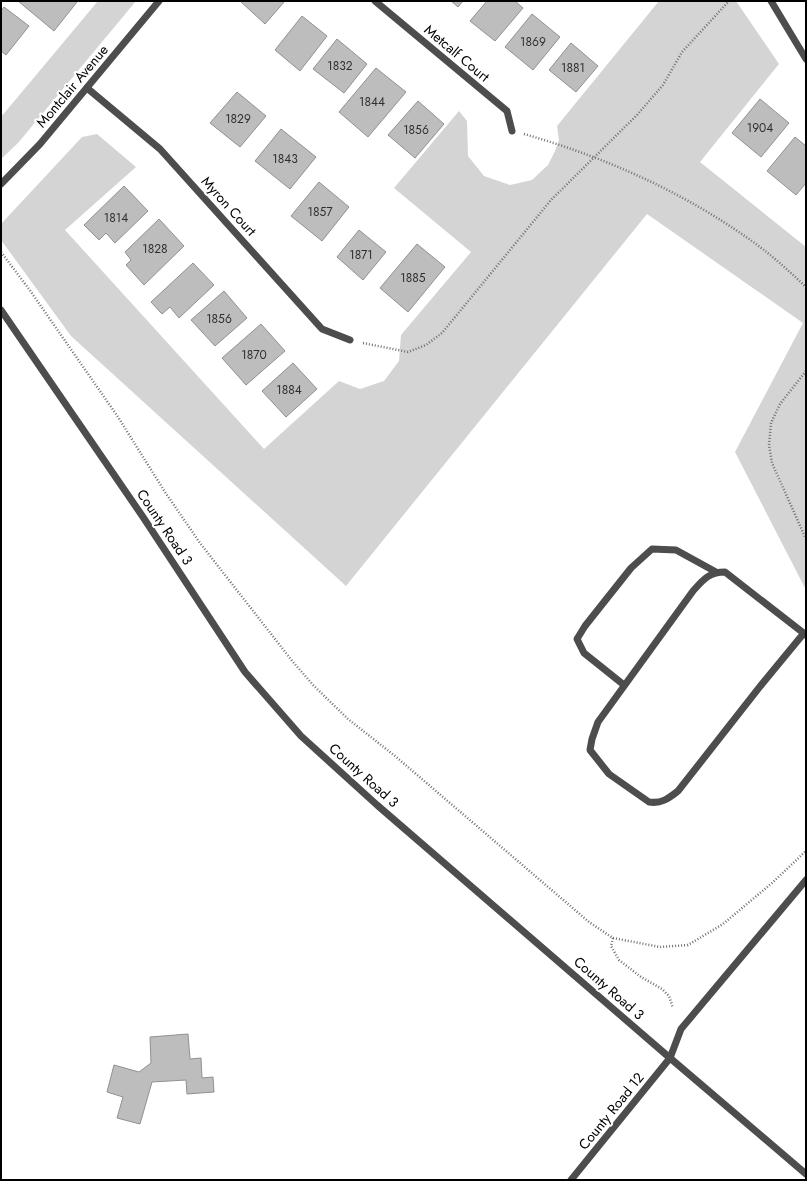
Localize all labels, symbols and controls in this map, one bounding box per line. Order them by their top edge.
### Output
street label: Metcalf Court [420,20,494,87]
house number: 1869 [520,33,546,51]
street label: Montclair Avenue [31,40,113,132]
house number: 1832 [327,57,353,75]
house number: 1881 [561,59,585,77]
house number: 1844 [359,93,385,111]
house number: 1829 [225,110,251,128]
house number: 1904 [747,119,773,137]
house number: 1856 [403,121,429,139]
house number: 1843 [272,150,298,168]
street label: Myron Court [197,172,262,241]
house number: 1857 [307,203,333,221]
house number: 1814 [104,209,128,227]
house number: 1828 [142,240,168,258]
house number: 1871 [349,246,373,264]
house number: 1885 [400,269,426,287]
house number: 1856 [206,310,232,328]
house number: 1870 [241,346,267,364]
house number: 1884 [276,381,302,399]
street label: County Road 3 [132,485,198,569]
street label: County Road 3 [325,738,404,812]
street label: County Road 3 [569,952,649,1025]
street label: County Road 12 [574,1068,648,1154]

